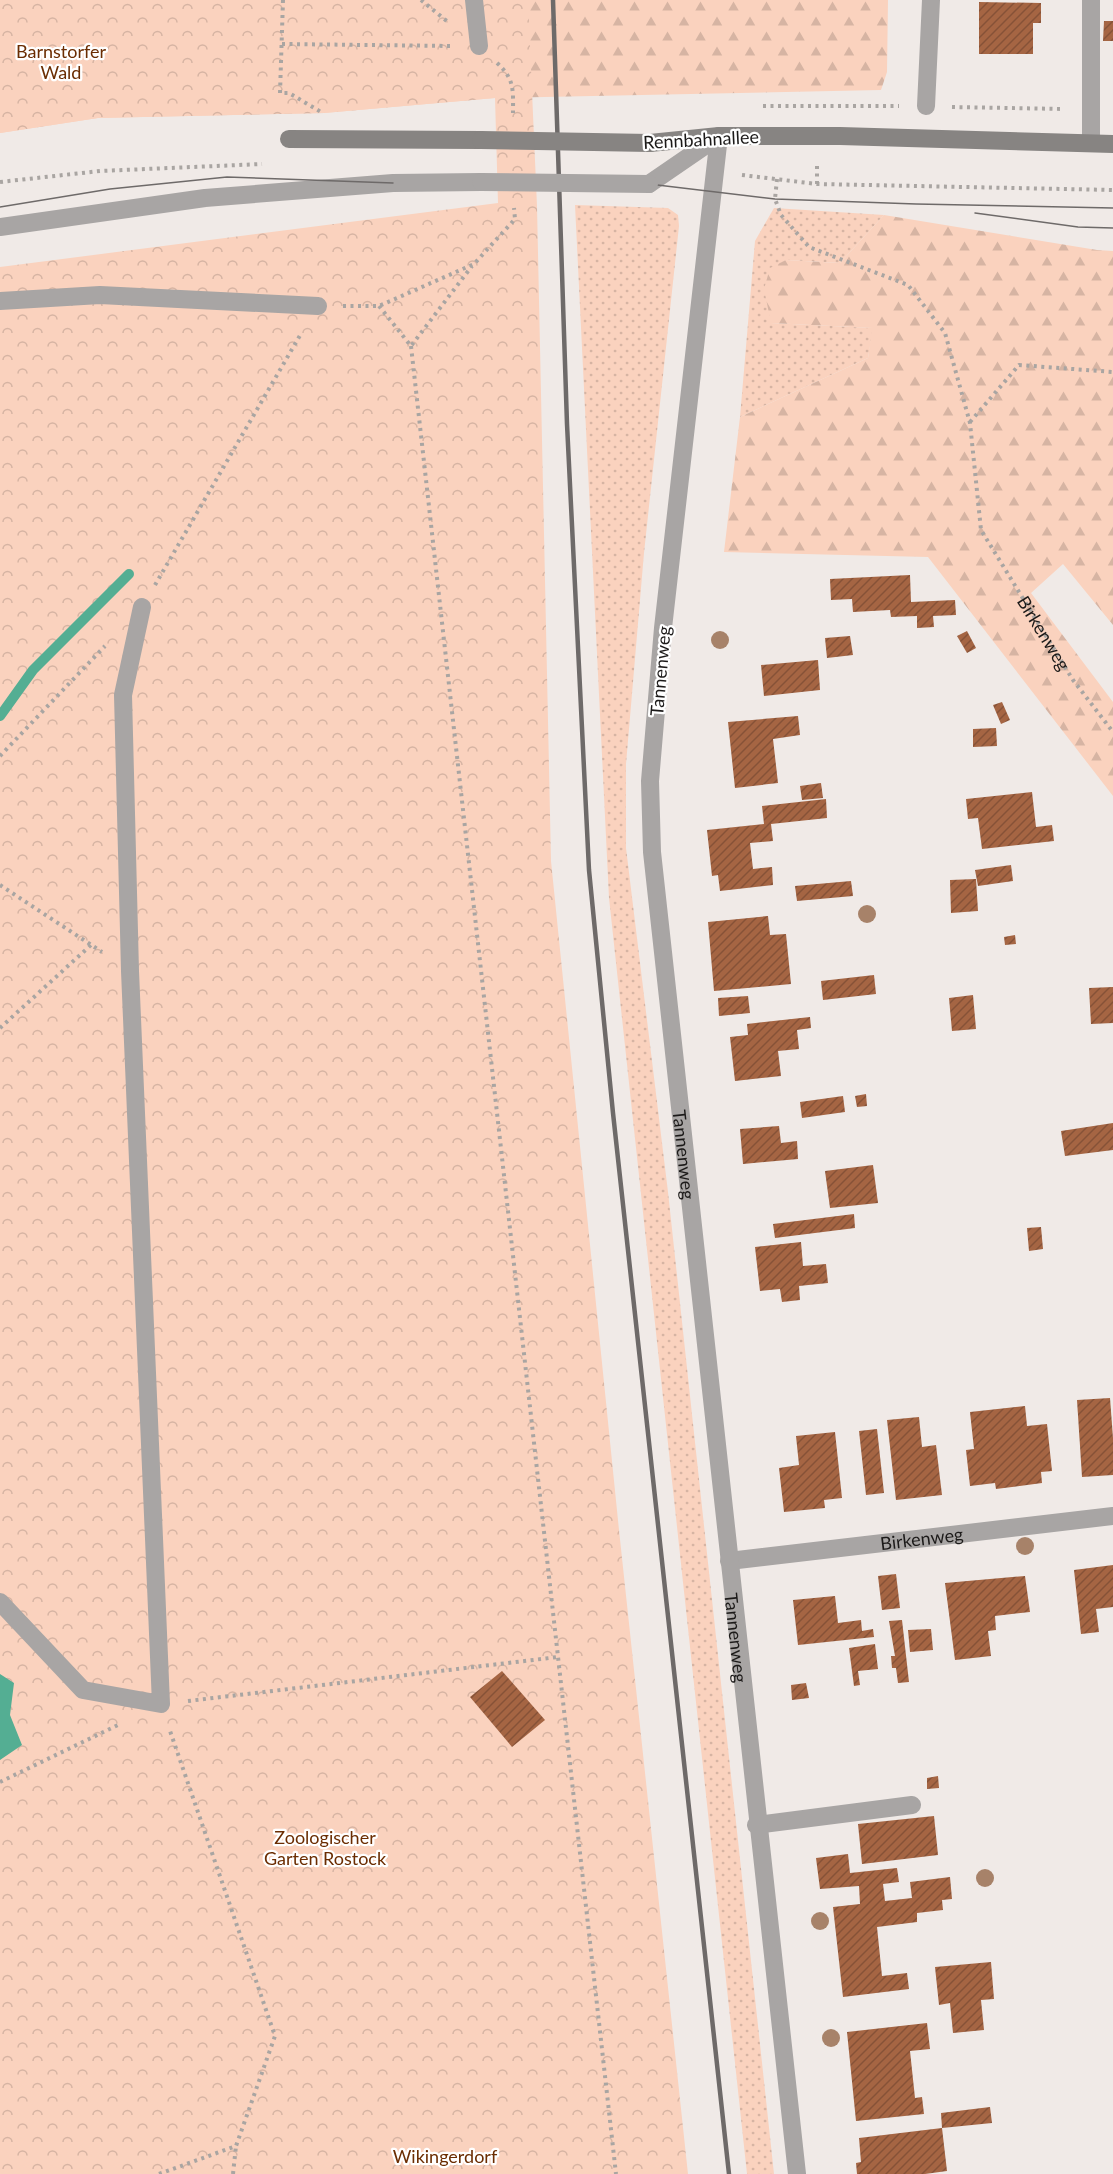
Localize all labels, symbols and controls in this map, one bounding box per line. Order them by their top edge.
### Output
park label: Barnstorfer Wald [16,40,106,83]
street label: Rennbahnallee [643,125,759,153]
street label: Birkenweg [1013,592,1075,674]
street label: Tannenweg [645,625,675,717]
street label: Tannenweg [668,1109,700,1201]
street label: Birkenweg [879,1523,964,1554]
street label: Tannenweg [720,1592,752,1684]
park label: Zoologischer Garten Rostock [264,1826,387,1869]
park label: Wikingerdorf [393,2145,498,2167]

